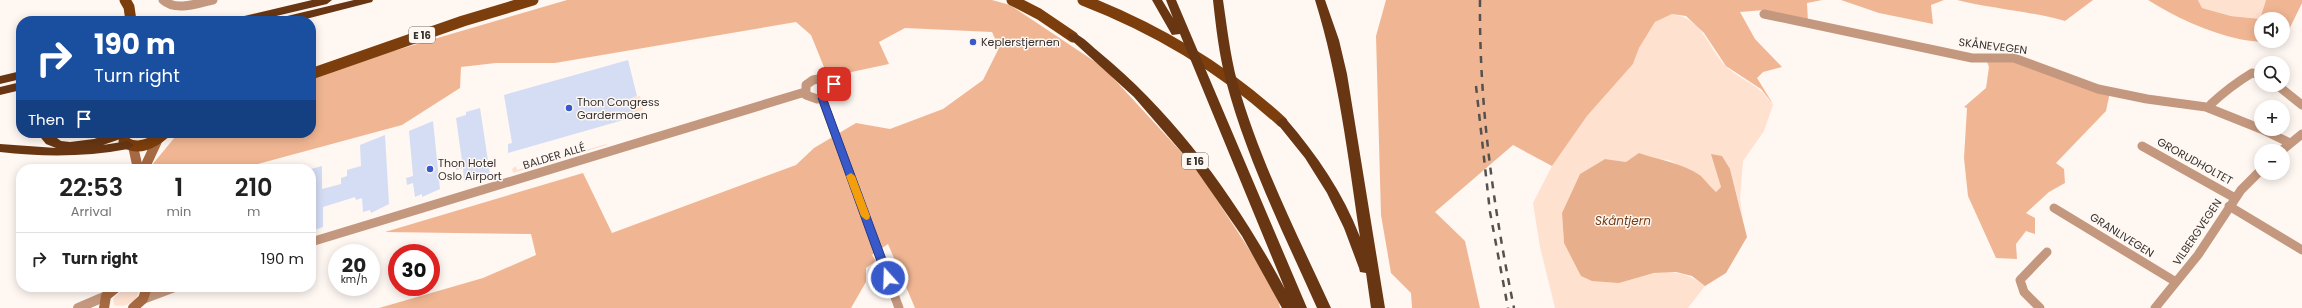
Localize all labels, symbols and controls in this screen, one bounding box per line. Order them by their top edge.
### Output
map controls [2254,12,2290,180]
button: sound [2254,12,2290,48]
text: 190 m [94,25,176,64]
road number: E 16 [409,27,435,43]
icon: right [28,32,80,84]
place label: Keplerstjernen [981,34,1060,50]
street label: SKÅNEVEGEN [1958,34,2028,58]
marker: Keplerstjernen [968,37,978,47]
button: search [2254,56,2290,92]
text: Turn right [94,63,180,88]
pin [817,67,851,101]
icon: arrive [823,73,845,95]
place label: Thon Congress Gardermoen [577,94,660,123]
button: + [2254,100,2290,136]
marker: Thon Congress Gardermoen [564,103,574,113]
icon: arrive [73,108,95,130]
text: Then [28,109,65,130]
street label: GRORUDHOLTET [2154,134,2236,188]
street label: BALDER ALLÉ [521,139,587,173]
button: − [2254,144,2290,180]
road number: E 16 [1182,153,1208,169]
place label: Thon Hotel Oslo Airport [438,155,502,184]
marker: Thon Hotel Oslo Airport [425,164,435,174]
text: 22:53 [59,171,123,204]
text: 1 [175,171,183,204]
text: 210 [235,171,273,204]
street label: VILBERGVEGEN [2169,195,2225,269]
text: Arrival [71,202,112,221]
text: min [166,202,191,221]
text: m [247,202,260,221]
street label: GRANLIVEGEN [2087,209,2157,261]
water label: Skåntjern [1595,212,1651,229]
speed limit sign: 30 [388,244,440,296]
icon: right [28,248,50,270]
text: Turn right [62,248,138,269]
text: 190 m [261,248,304,269]
text: 20 [342,251,366,279]
position arrow [867,257,909,299]
text: km/h [341,272,367,287]

